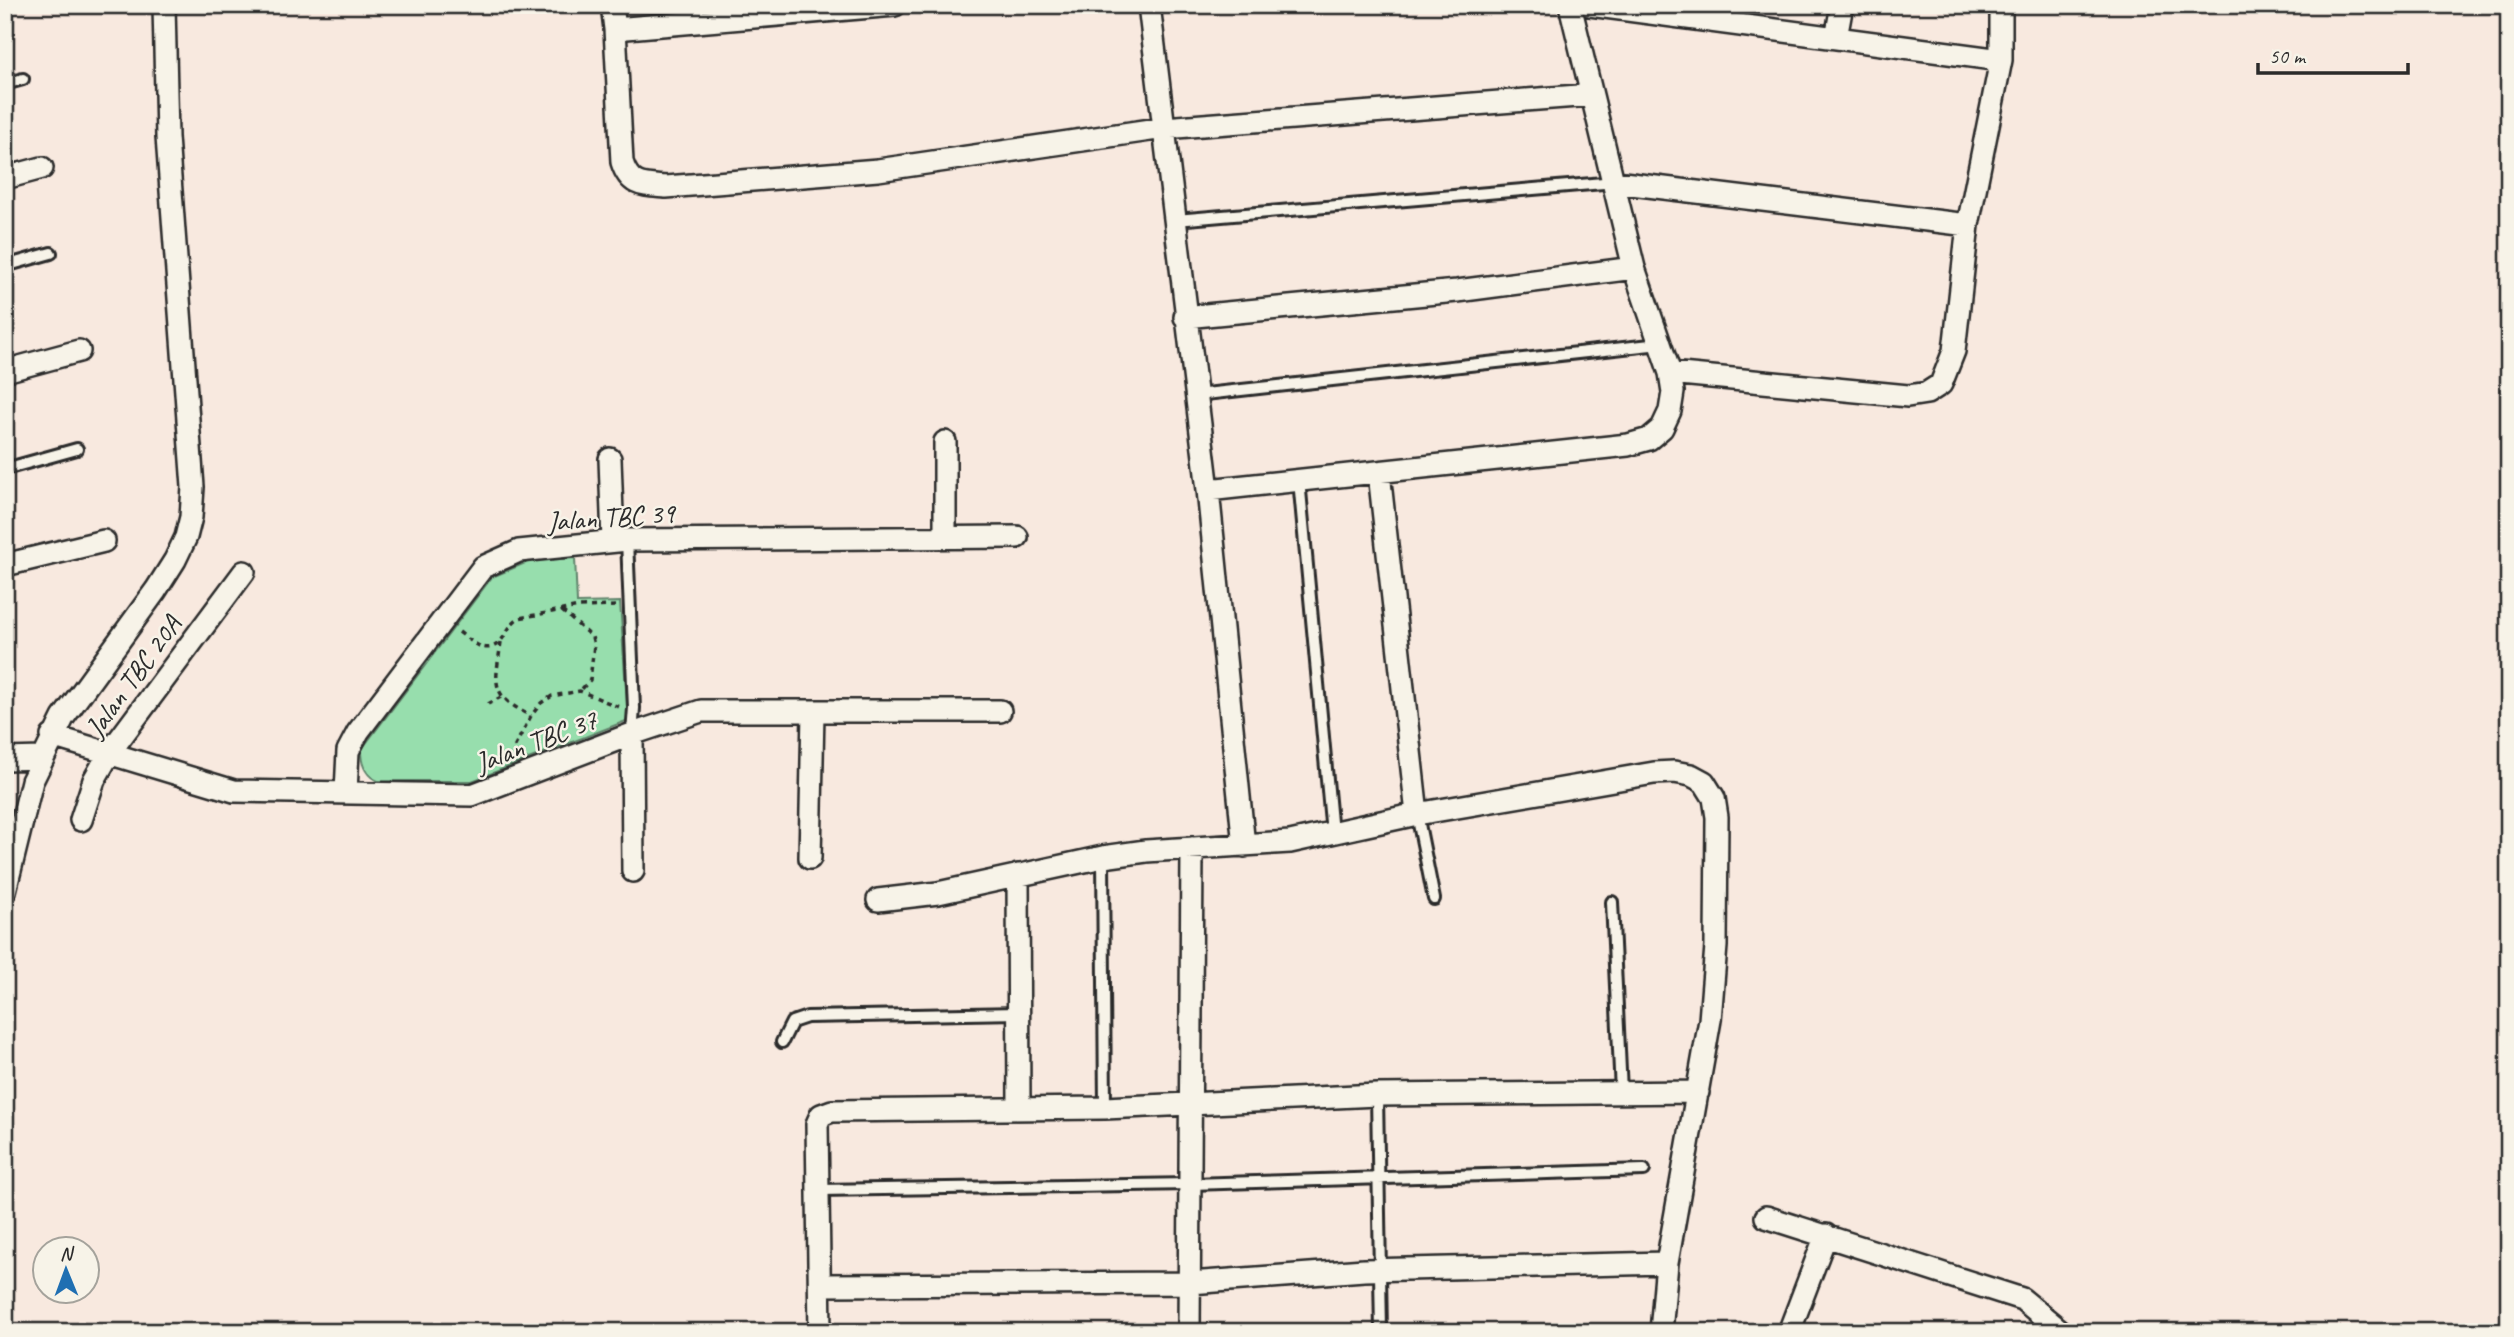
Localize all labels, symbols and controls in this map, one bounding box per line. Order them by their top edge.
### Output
scale bar [2258,32,2409,76]
text: 50 m [2269,43,2307,69]
street label: Jalan TBC 39 [544,495,678,539]
street label: Jalan TBC 20A [76,607,190,745]
street label: Jalan TBC 37 [468,701,603,781]
north arrow [32,1236,102,1306]
text: N [60,1242,75,1266]

